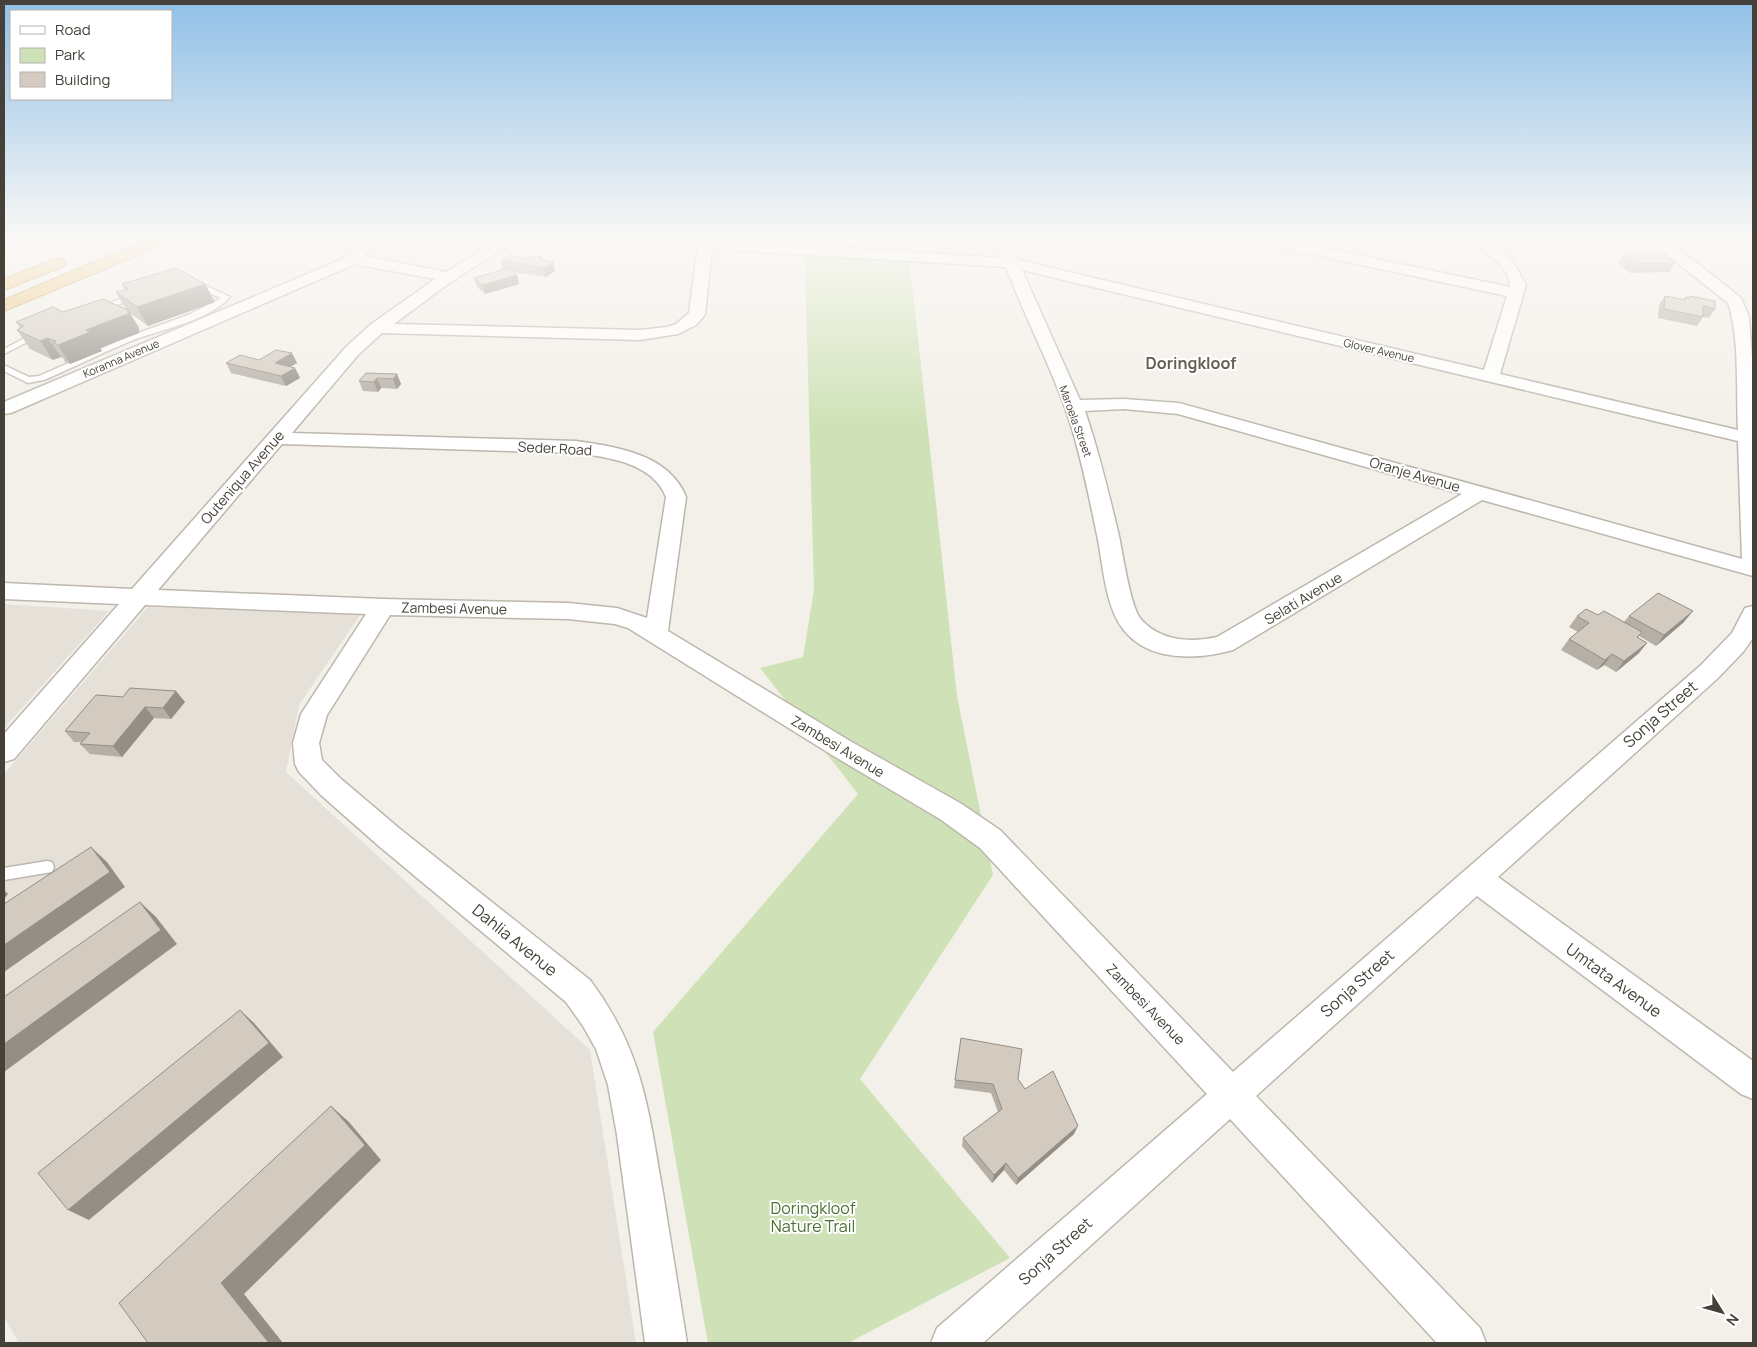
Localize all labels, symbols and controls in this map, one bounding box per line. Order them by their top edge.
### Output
legend [10,10,172,100]
text: Road [55,19,91,40]
text: Park [55,44,85,65]
text: Building [55,69,110,90]
street label: Koranna Avenue [81,335,162,381]
street label: Glover Avenue [1342,335,1416,366]
district label: Doringkloof [1146,352,1236,374]
street label: Maroela Street [1056,383,1096,459]
street label: Outeniqua Avenue [196,426,288,528]
street label: Seder Road [517,437,593,459]
street label: Oranje Avenue [1367,452,1463,496]
street label: Selati Avenue [1261,567,1345,629]
street label: Zambesi Avenue [401,598,507,618]
street label: Sonja Street [1618,676,1702,752]
street label: Zambesi Avenue [788,711,888,781]
street label: Dahlia Avenue [468,899,562,981]
street label: Umtata Avenue [1562,938,1666,1022]
street label: Sonja Street [1315,944,1399,1022]
street label: Zambesi Avenue [1102,959,1190,1049]
park label: Doringkloof Nature Trail [771,1197,856,1237]
street label: Sonja Street [1013,1212,1097,1290]
north arrow [1697,1287,1747,1337]
text: N [1722,1310,1743,1330]

